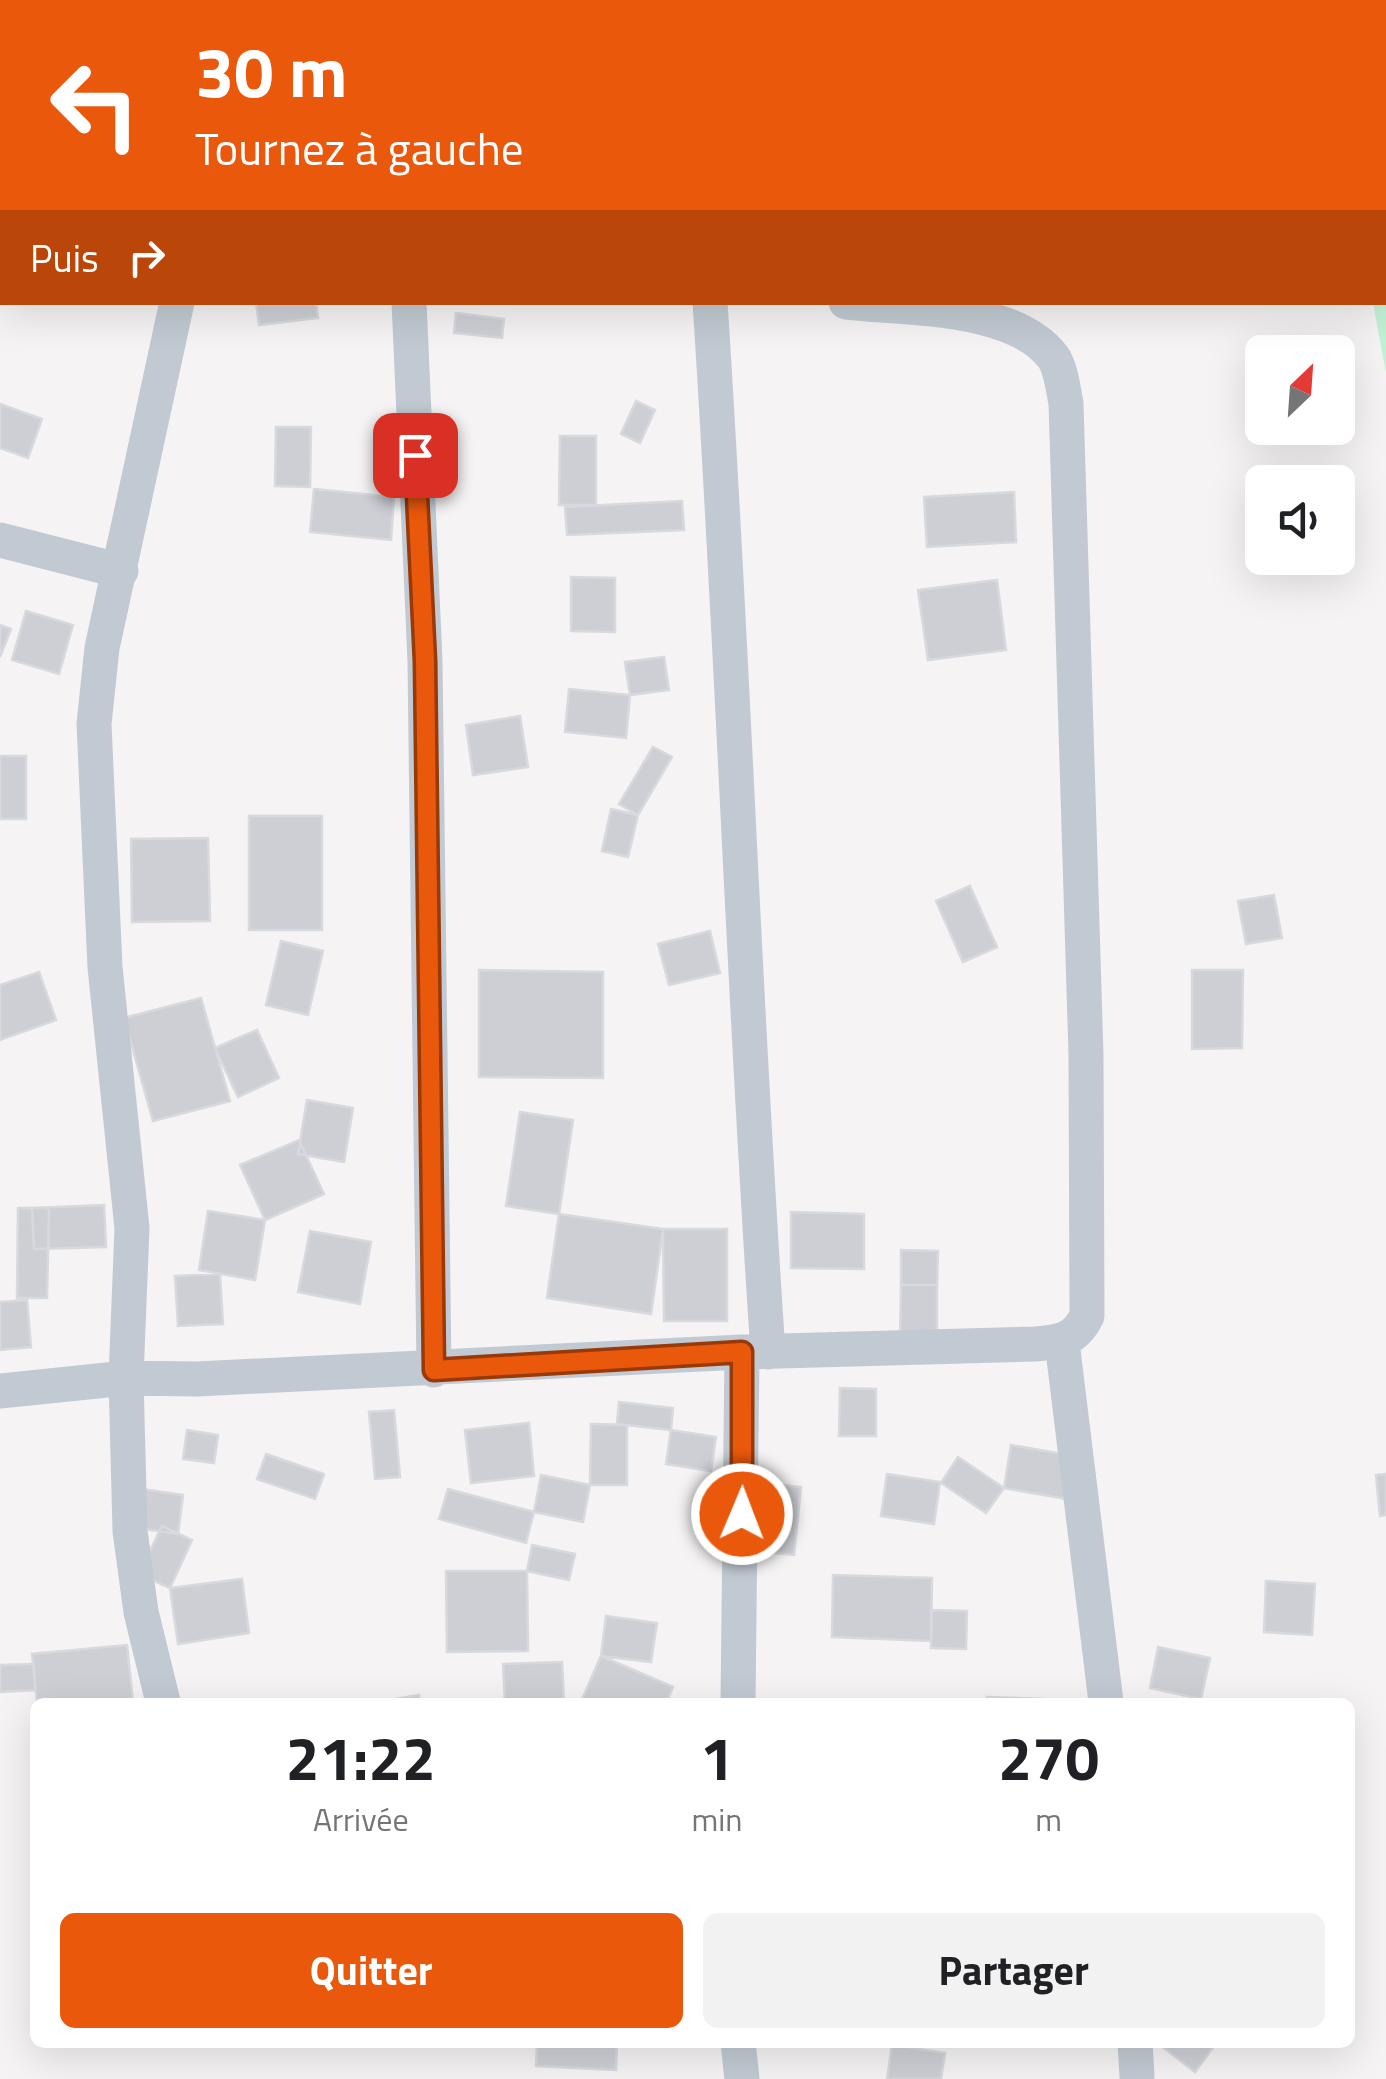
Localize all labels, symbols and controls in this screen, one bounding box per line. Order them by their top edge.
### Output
text: 30 m [195,18,348,124]
icon: left [30,40,160,170]
text: Tournez à gauche [195,114,524,182]
text: Puis [30,229,99,287]
icon: right [119,230,174,285]
north arrow [1245,335,1355,445]
map controls [1245,335,1355,575]
pin [373,413,458,498]
icon: arrive [388,428,443,483]
button: sound [1245,465,1355,575]
position arrow [690,1462,794,1566]
text: 21:22 [286,1712,436,1803]
text: 1 [700,1712,734,1803]
text: 270 [998,1712,1099,1803]
text: Arrivée [313,1795,409,1843]
text: min [691,1795,742,1843]
text: m [1035,1795,1062,1843]
button: Quitter [60,1913,683,2028]
button: Partager [703,1913,1325,2028]

